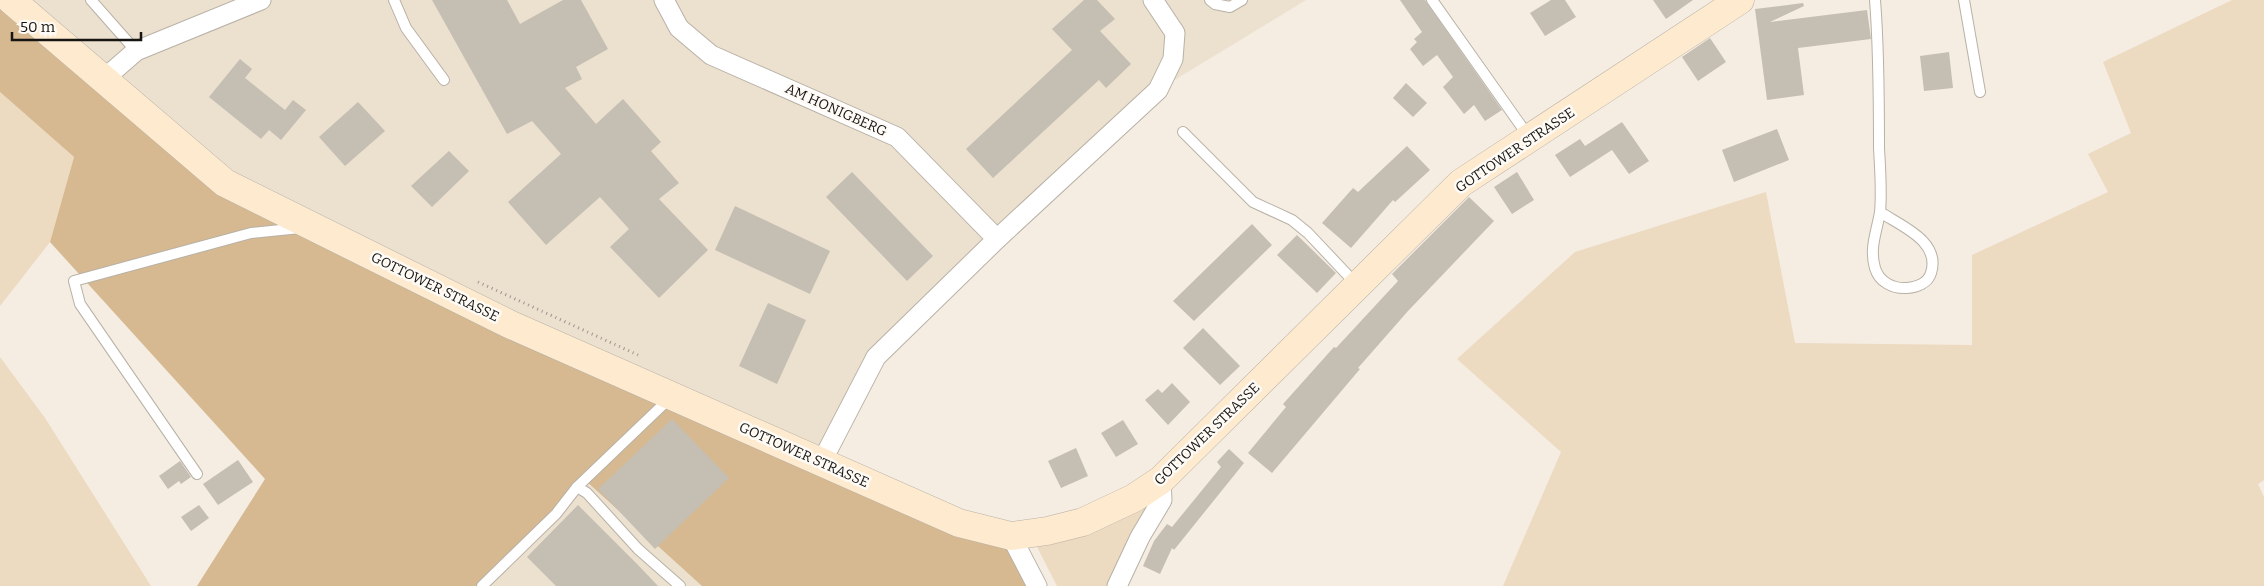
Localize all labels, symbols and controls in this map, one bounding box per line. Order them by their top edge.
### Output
scale bar [12,10,141,42]
text: 50 m [20,18,56,36]
street label: AM HONIGBERG [783,80,889,140]
street label: GOTTOWER STRASSE [1452,104,1578,196]
street label: GOTTOWER STRASSE [368,249,502,325]
street label: GOTTOWER STRASSE [1151,379,1263,489]
street label: GOTTOWER STRASSE [736,419,872,491]

